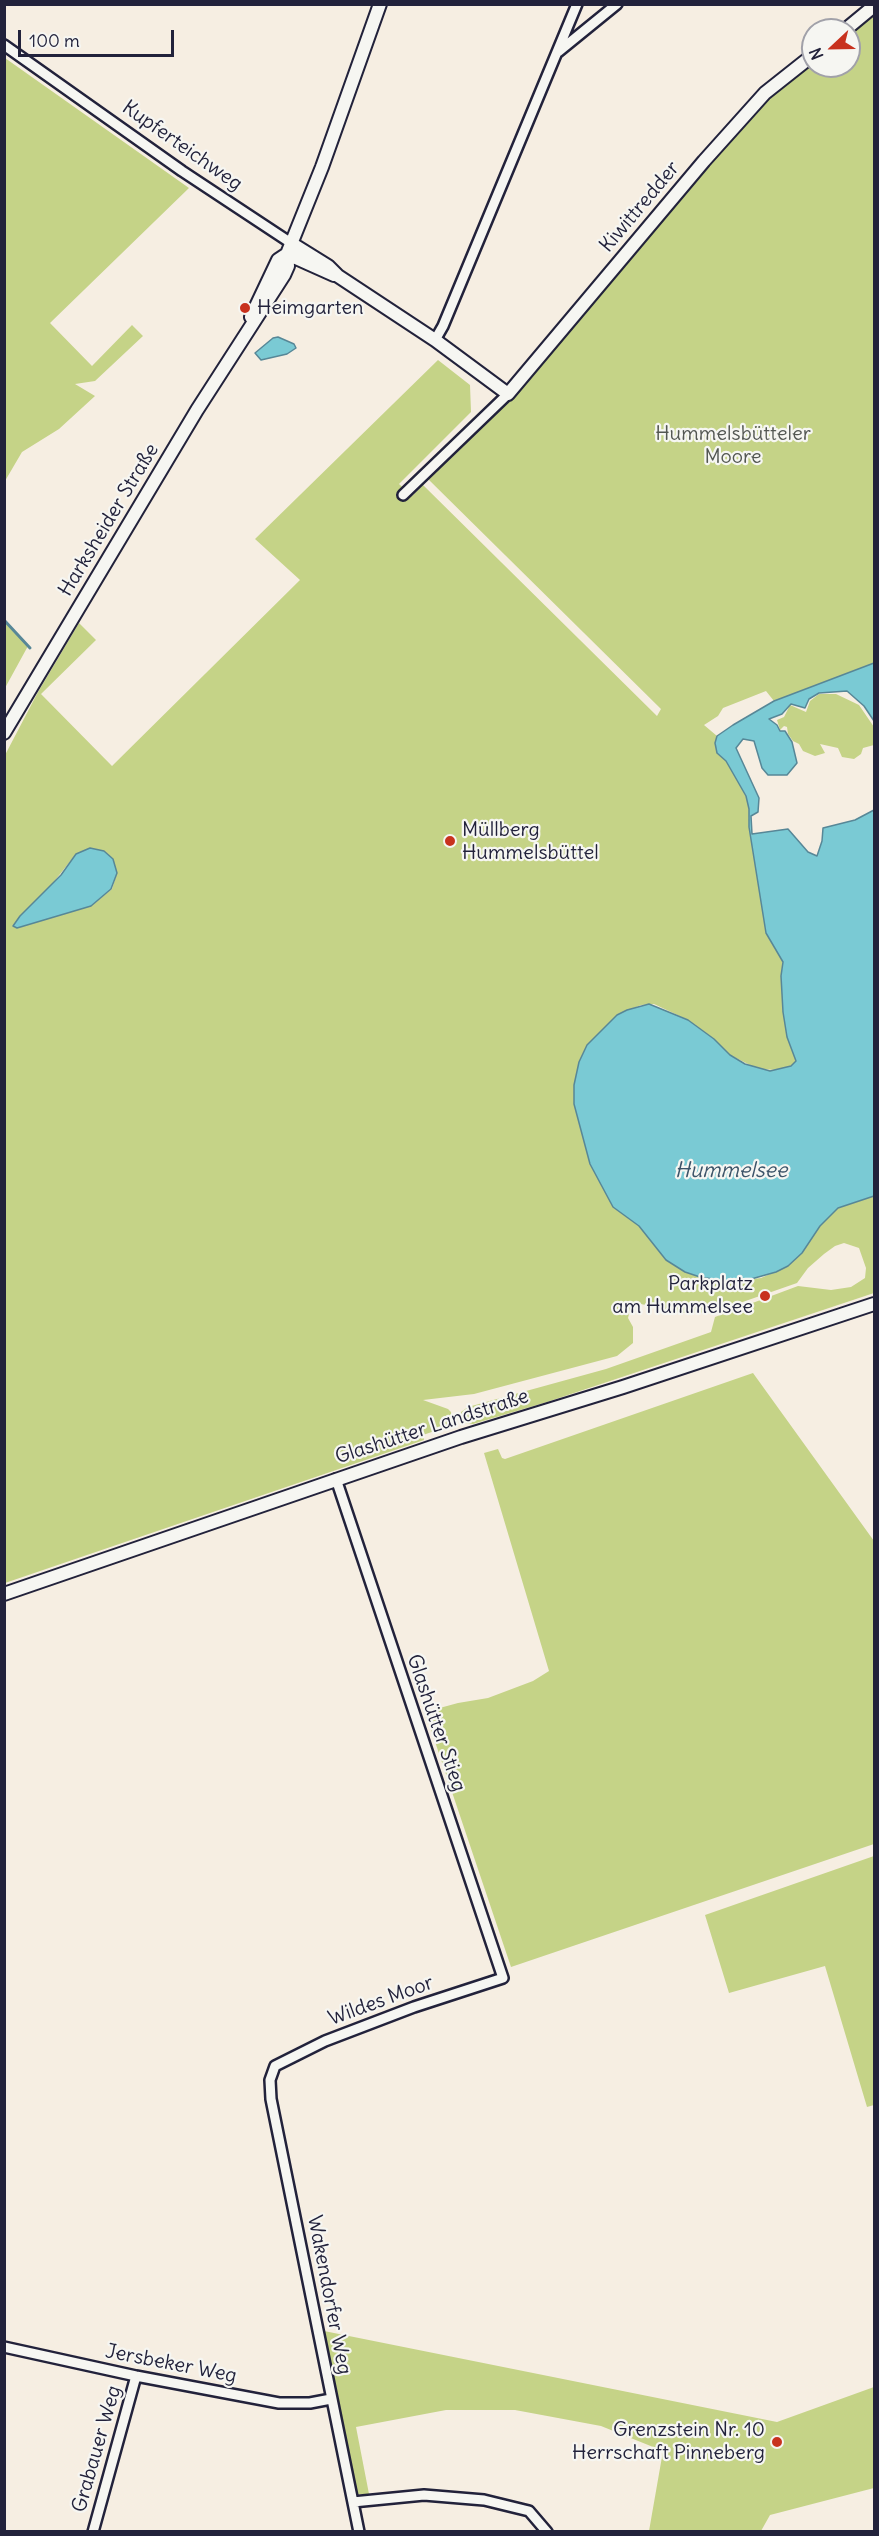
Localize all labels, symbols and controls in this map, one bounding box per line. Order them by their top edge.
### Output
scale bar [21,18,177,56]
north arrow [801,18,861,78]
text: 100 m [29,29,80,52]
text: N [805,45,828,63]
street label: Kupferteichweg [117,96,247,196]
street label: Kiwittredder [595,157,685,257]
place label: Heimgarten [257,296,364,320]
marker: Heimgarten [238,301,252,315]
park label: Hummelsbütteler Moore [655,422,811,469]
street label: Harksheider Straße [54,439,164,601]
place label: Müllberg Hummelsbüttel [462,818,599,865]
marker: Müllberg Hummelsbüttel [443,834,457,848]
water label: Hummelsee [675,1158,787,1184]
place label: Parkplatz am Hummelsee [612,1272,753,1319]
marker: Parkplatz am Hummelsee [758,1289,772,1303]
street label: Glashütter Landstraße [332,1384,532,1470]
street label: Glashütter Stieg [401,1651,471,1795]
street label: Wildes Moor [325,1971,437,2031]
street label: Wakendorfer Weg [302,2213,356,2377]
street label: Jersbeker Weg [103,2340,239,2388]
street label: Grabauer Weg [67,2383,127,2515]
place label: Grenzstein Nr. 10 Herrschaft Pinneberg [572,2418,765,2465]
marker: Grenzstein Nr. 10 Herrschaft Pinneberg [770,2435,784,2449]

